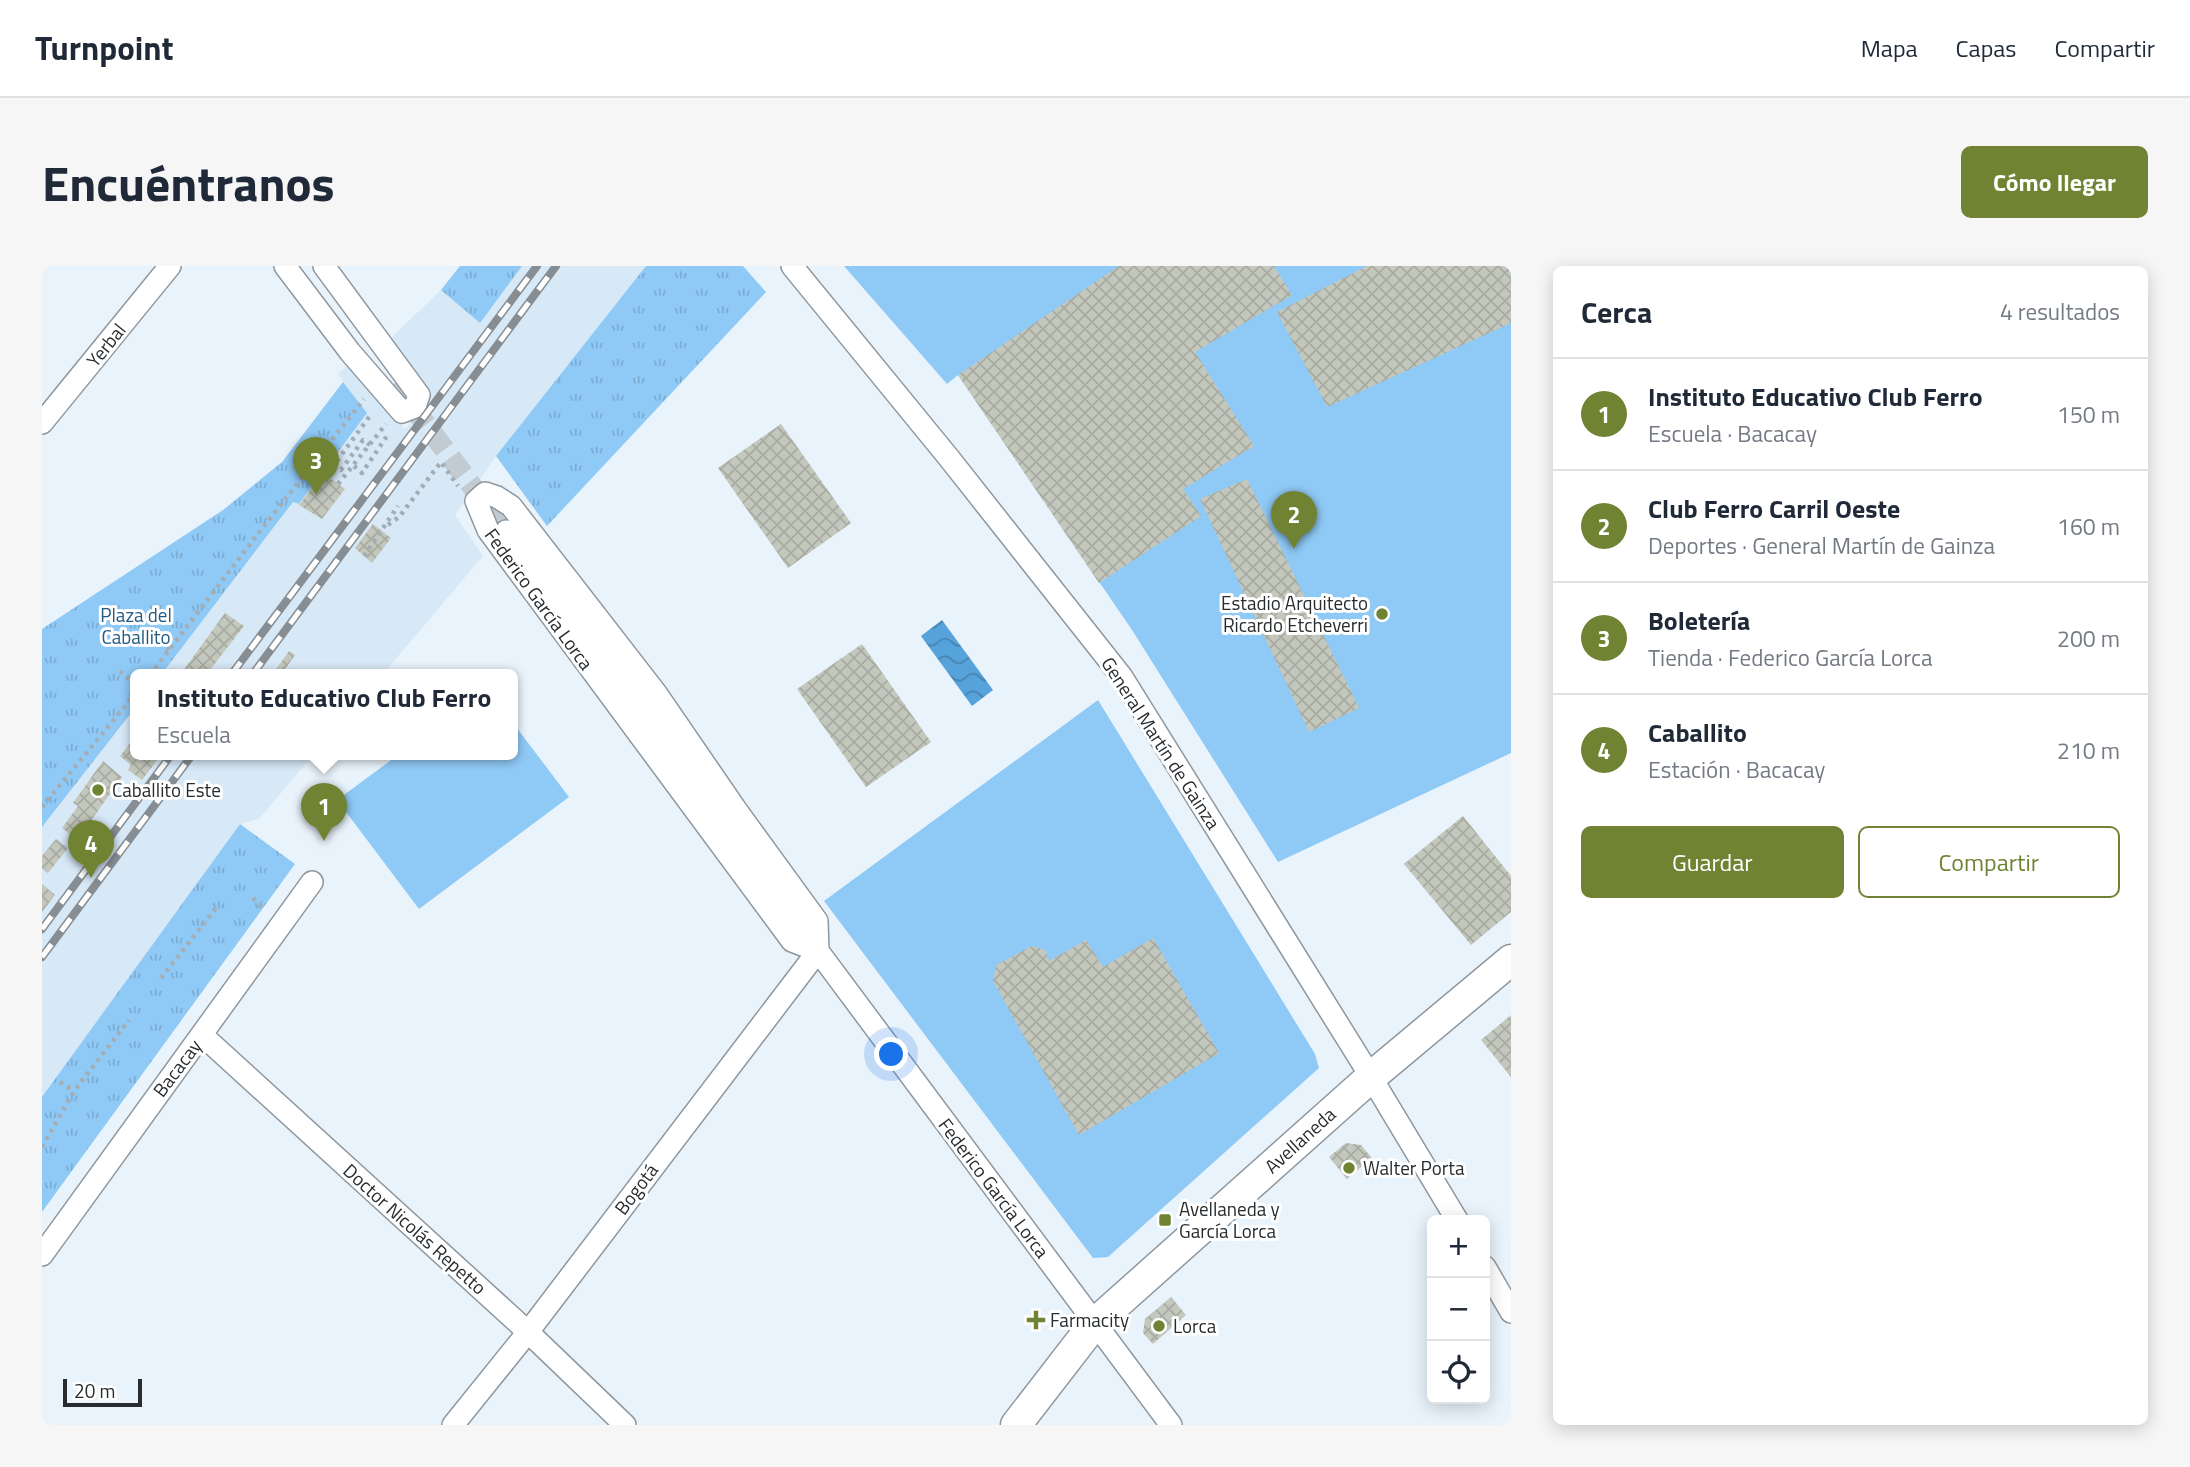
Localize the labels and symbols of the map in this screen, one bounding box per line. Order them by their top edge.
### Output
street label: Yerbal [79,317,132,373]
pin: 3 [293,437,339,495]
pin: 2 [1271,491,1317,549]
street label: Federico García Lorca [478,522,601,676]
place label: Estadio Arquitecto Ricardo Etcheverri [1221,588,1368,639]
park label: Plaza del Caballito [100,600,172,651]
marker: Estadio Arquitecto Ricardo Etcheverri [1374,606,1390,622]
street label: General Martín de Gainza [1095,651,1228,835]
place label: Caballito Este [112,775,221,804]
marker: Caballito Este [90,782,106,798]
pin: 1 [301,783,347,841]
pin: 4 [68,820,114,878]
street label: Bacacay [145,1033,208,1103]
your location [874,1037,908,1071]
street label: Avellaneda [1258,1099,1342,1180]
street label: Federico García Lorca [932,1111,1057,1264]
place label: Walter Porta [1363,1153,1465,1182]
street label: Doctor Nicolás Repetto [337,1156,493,1301]
street label: Bogotá [607,1157,665,1220]
marker: Walter Porta [1341,1160,1357,1176]
place label: Avellaneda y García Lorca [1179,1194,1280,1245]
marker: Avellaneda y García Lorca [1157,1212,1173,1228]
place label: Farmacity [1050,1305,1129,1334]
place label: Lorca [1173,1311,1217,1340]
marker: Farmacity [1028,1312,1044,1328]
marker: Lorca [1151,1318,1167,1334]
scale bar [63,1376,142,1408]

